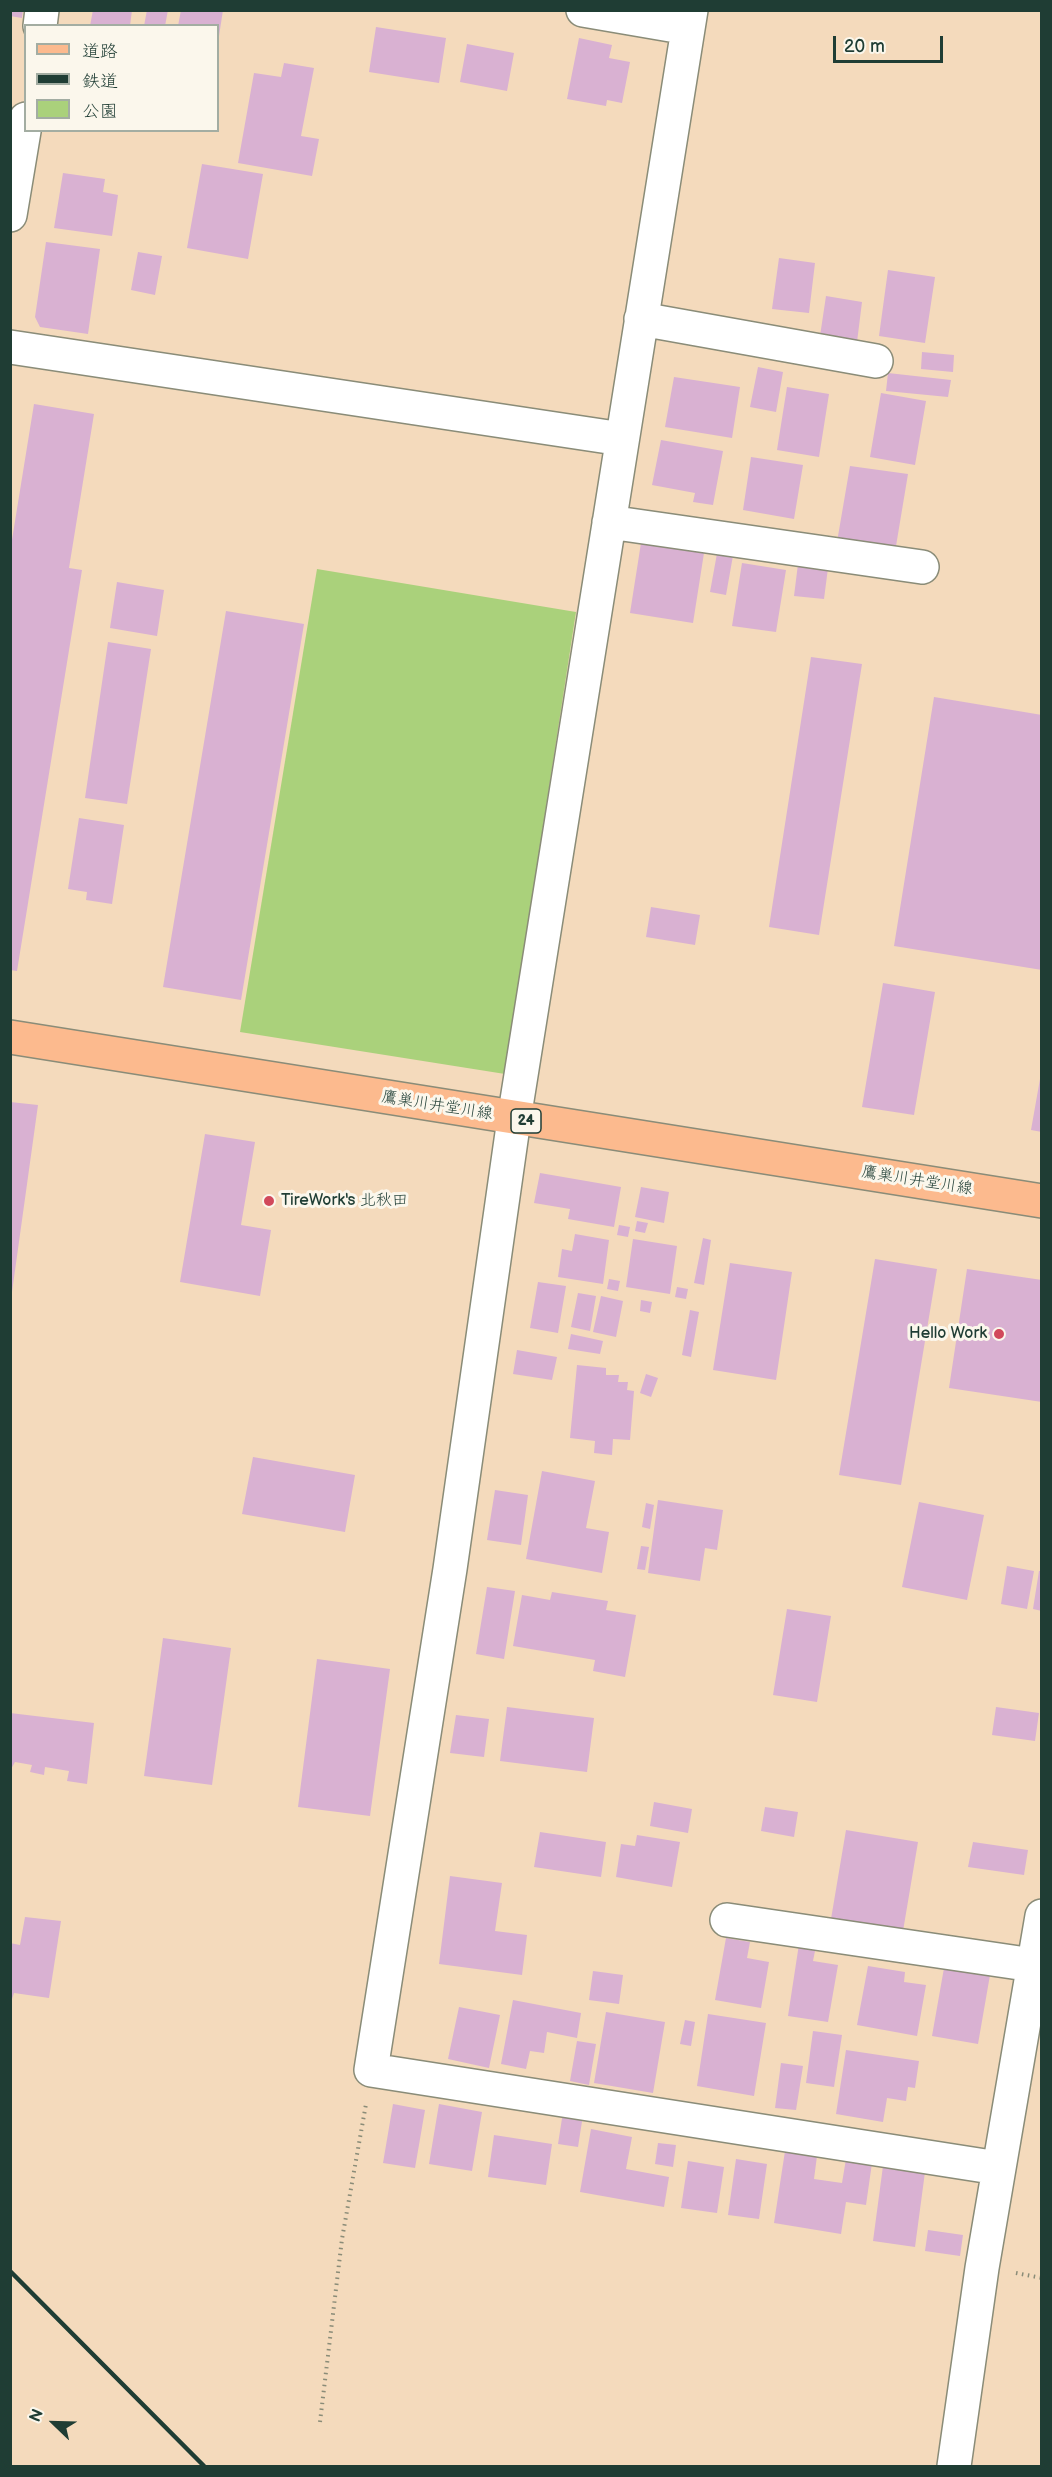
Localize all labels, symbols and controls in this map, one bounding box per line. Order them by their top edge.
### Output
legend [24,24,219,132]
scale bar [836,24,946,62]
text: 20 m [844,36,885,57]
text: 道路 [82,41,118,62]
text: 鉄道 [82,71,118,92]
text: 公園 [82,101,118,122]
street label: 鷹巣川井堂川線 [380,1088,494,1124]
road number: 24 [511,1109,541,1133]
street label: 鷹巣川井堂川線 [860,1163,974,1199]
place label: TireWork's 北秋田 [281,1191,408,1211]
marker: TireWork's 北秋田 [262,1194,276,1208]
place label: Hello Work [909,1324,987,1344]
marker: Hello Work [992,1327,1006,1341]
north arrow [24,2393,84,2453]
text: N [26,2407,48,2425]

